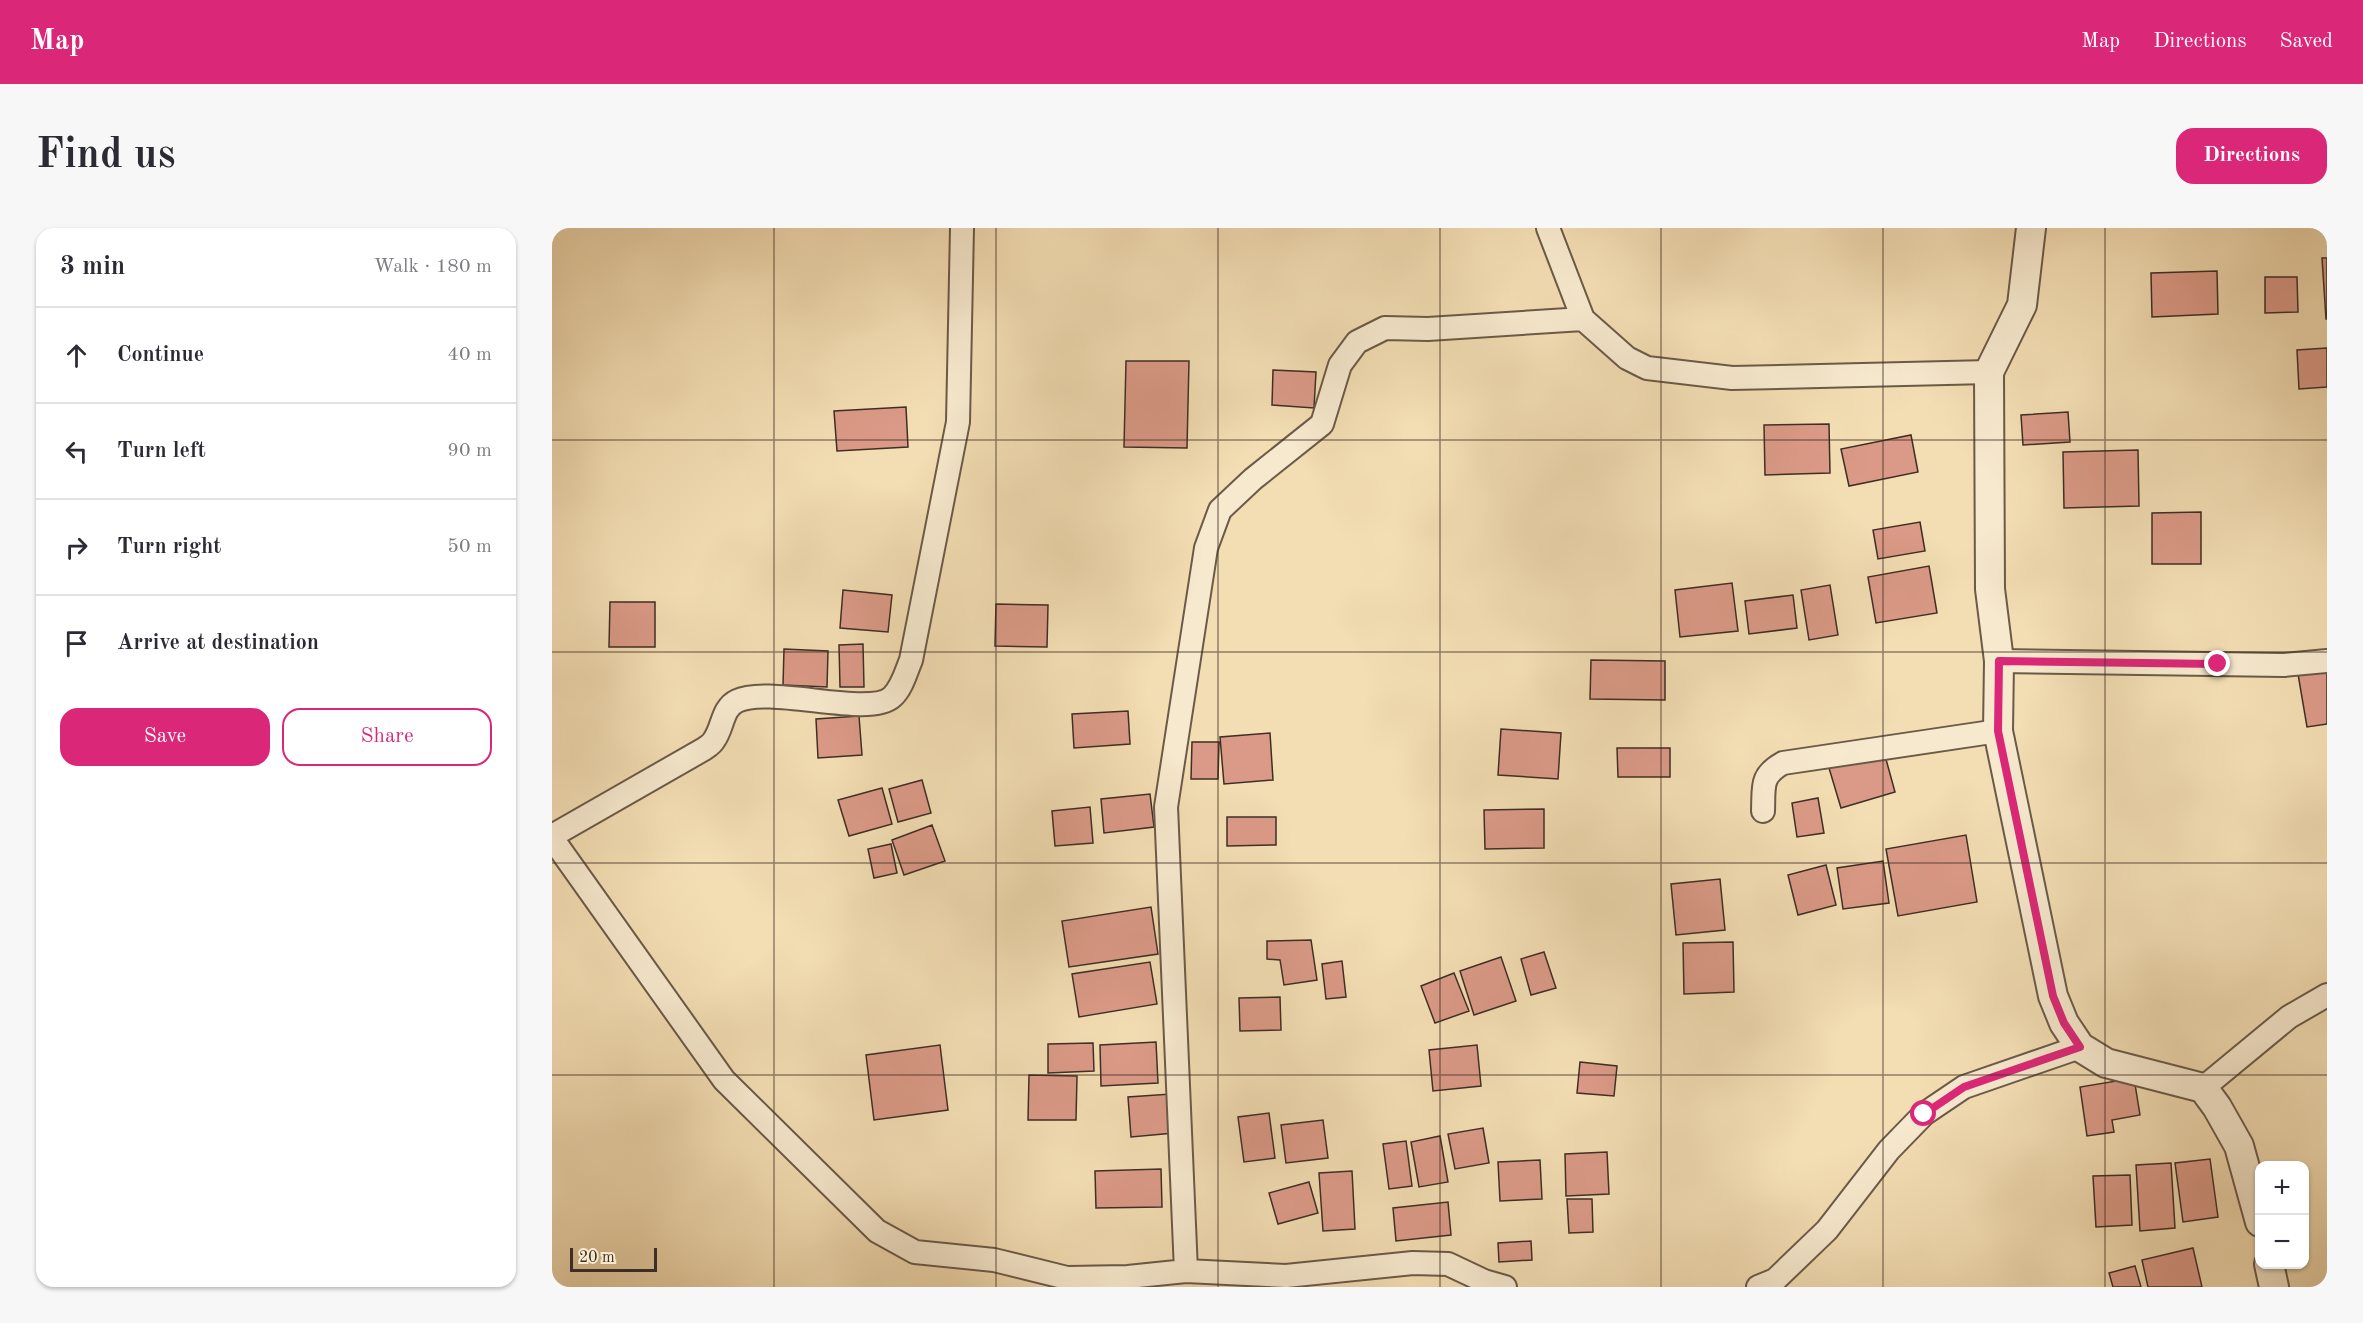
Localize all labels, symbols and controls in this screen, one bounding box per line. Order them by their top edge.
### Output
text: Map [30,28,84,56]
text: Map [2081,31,2120,52]
text: Directions [2153,31,2247,52]
text: Saved [2280,31,2333,52]
button: Directions [2176,128,2327,184]
text: Find us [36,135,175,177]
text: 3 min [60,254,125,280]
text: Walk · 180 m [373,257,492,277]
icon: ahead [60,339,93,372]
text: Continue [117,344,204,366]
text: 40 m [447,345,492,365]
icon: left [60,435,93,468]
text: Turn left [117,440,206,462]
text: 90 m [447,441,492,461]
icon: right [60,531,93,564]
text: Turn right [117,536,221,558]
text: 50 m [447,537,492,557]
icon: arrive [60,627,93,660]
text: Arrive at destination [117,632,319,654]
route end [2204,650,2230,676]
button: Save [60,708,270,766]
button: Share [282,708,492,766]
route start [1910,1100,1936,1126]
map controls [2255,1161,2309,1269]
button: + [2255,1161,2309,1215]
button: − [2255,1215,2309,1269]
scale bar [570,1245,657,1272]
text: 20 m [579,1250,615,1266]

